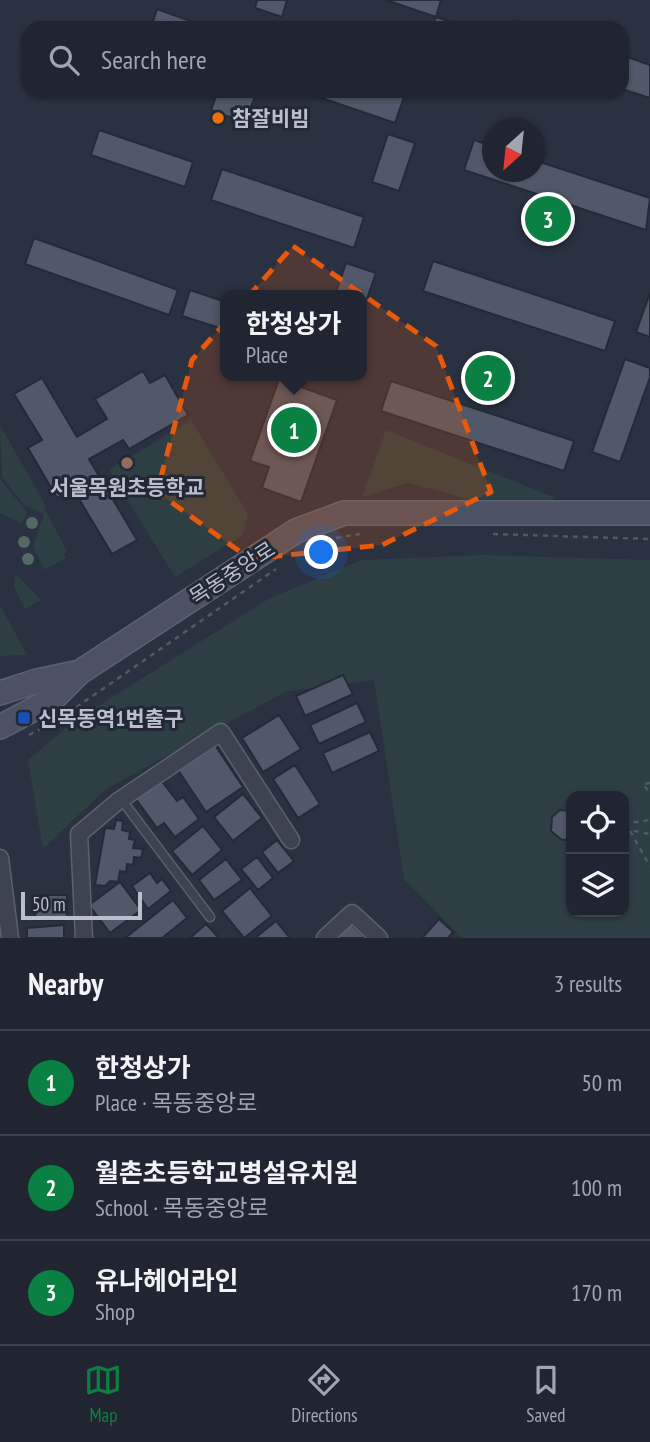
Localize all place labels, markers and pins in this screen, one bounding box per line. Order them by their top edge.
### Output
place label: 참잘비빔 [232,105,309,132]
marker: 참잘비빔 [210,110,226,126]
pin: 3 [525,193,571,245]
pin: 2 [465,352,511,404]
pin: 1 [271,404,317,456]
marker: 서울목원초등학교 [119,455,135,471]
place label: 서울목원초등학교 [50,474,204,501]
place label: 신목동역1번출구 [38,705,183,732]
marker: 신목동역1번출구 [16,710,32,726]

